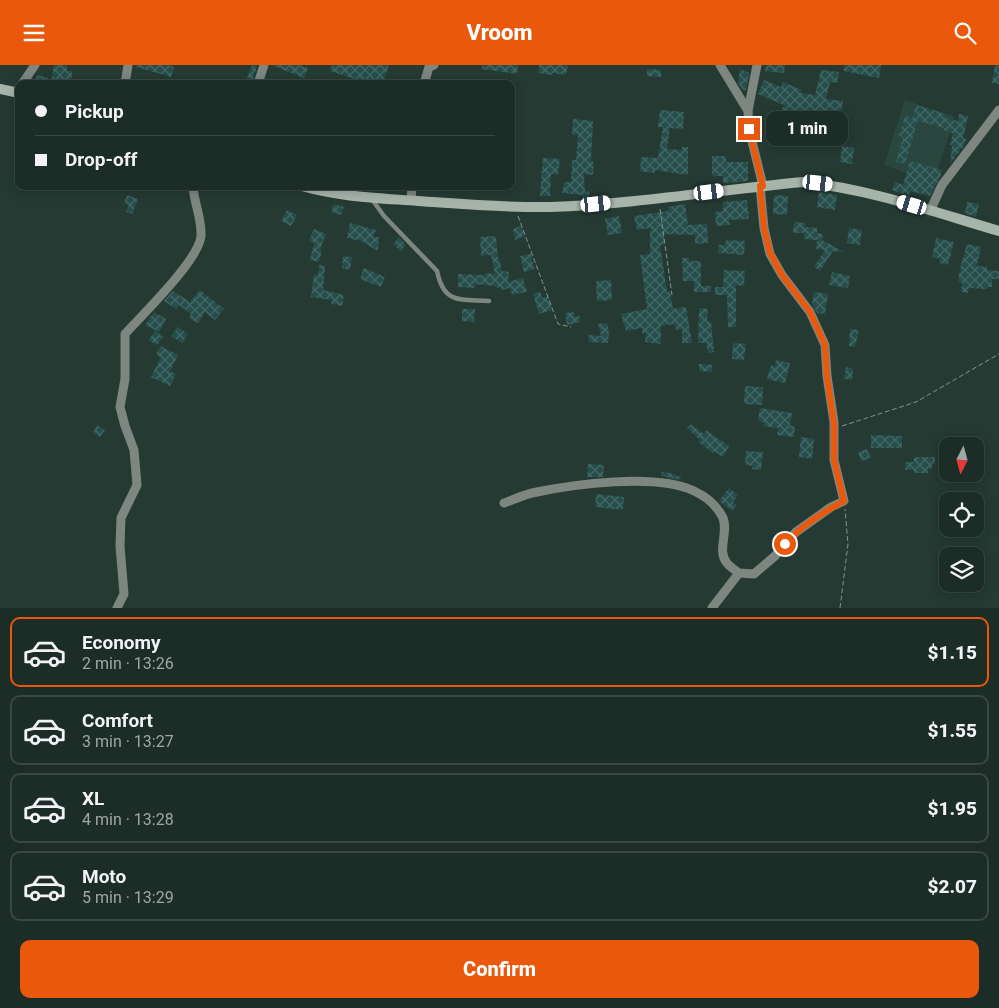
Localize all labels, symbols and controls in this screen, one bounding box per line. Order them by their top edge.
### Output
icon: menu [20,19,48,47]
icon: search [951,19,979,47]
text: Vroom [467,20,532,45]
text: Pickup [65,100,124,123]
callout: 1 min [766,111,849,147]
route end [738,118,760,140]
text: 1 min [787,119,827,138]
text: Drop-off [65,148,137,171]
car [802,174,833,192]
car [693,183,724,201]
car [895,193,928,217]
car [580,195,611,213]
north arrow [939,437,984,483]
map controls [939,437,984,592]
button: locate [939,492,984,537]
route start [774,533,796,555]
button: layers [939,547,984,592]
icon: car [22,630,67,675]
text: Economy [82,631,161,654]
text: $1.15 [928,641,977,664]
text: 2 min · 13:26 [82,654,174,673]
icon: car [22,708,67,753]
text: Comfort [82,709,153,732]
text: $1.55 [928,719,977,742]
text: 3 min · 13:27 [82,732,174,751]
icon: car [22,786,67,831]
text: XL [82,787,104,810]
text: $1.95 [928,797,977,820]
text: 4 min · 13:28 [82,810,174,829]
icon: car [22,864,67,909]
text: Moto [82,865,126,888]
text: $2.07 [928,875,977,898]
text: 5 min · 13:29 [82,888,174,907]
button: Confirm [20,940,979,998]

